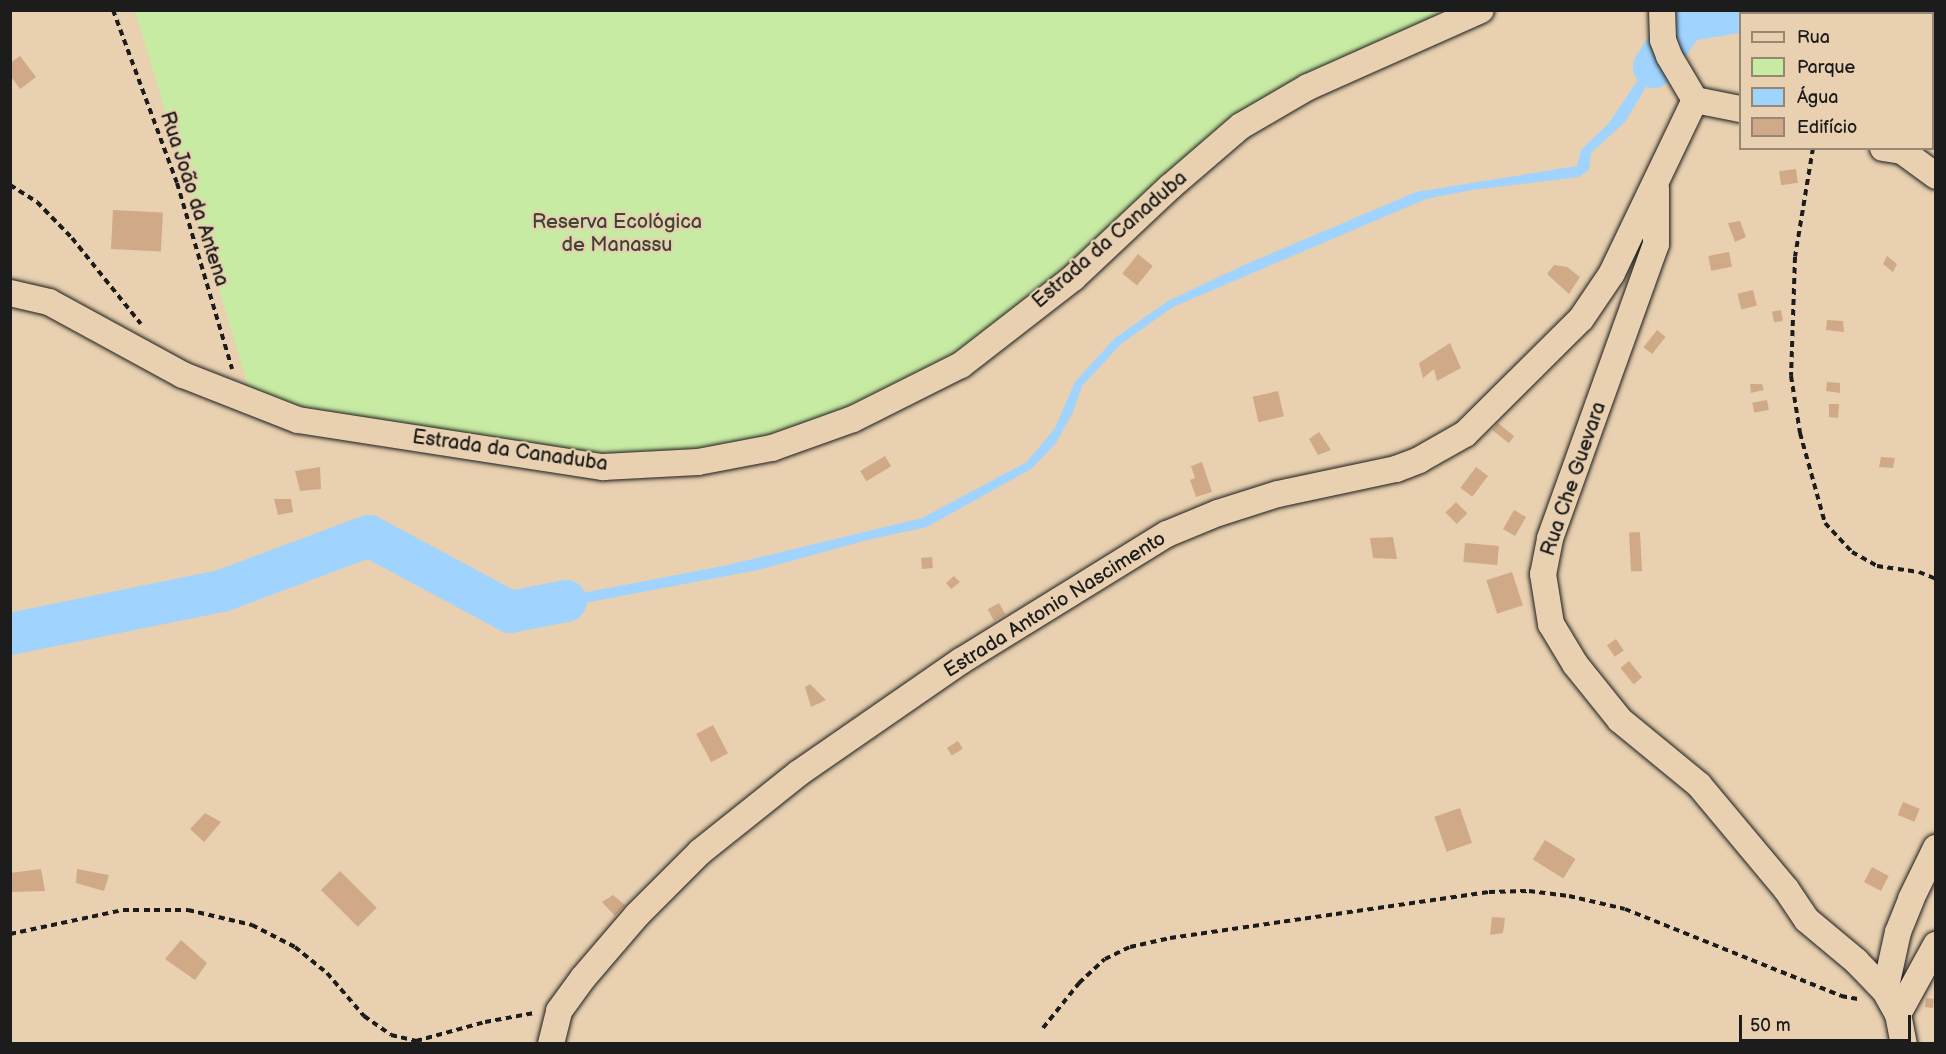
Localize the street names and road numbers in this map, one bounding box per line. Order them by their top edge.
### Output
street label: Rua João da Antena [154,108,234,290]
street label: Estrada da Canaduba [1028,166,1192,314]
street label: Rua Che Guevara [1536,399,1612,559]
street label: Estrada da Canaduba [411,425,609,477]
street label: Estrada Antonio Nascimento [940,527,1170,683]

